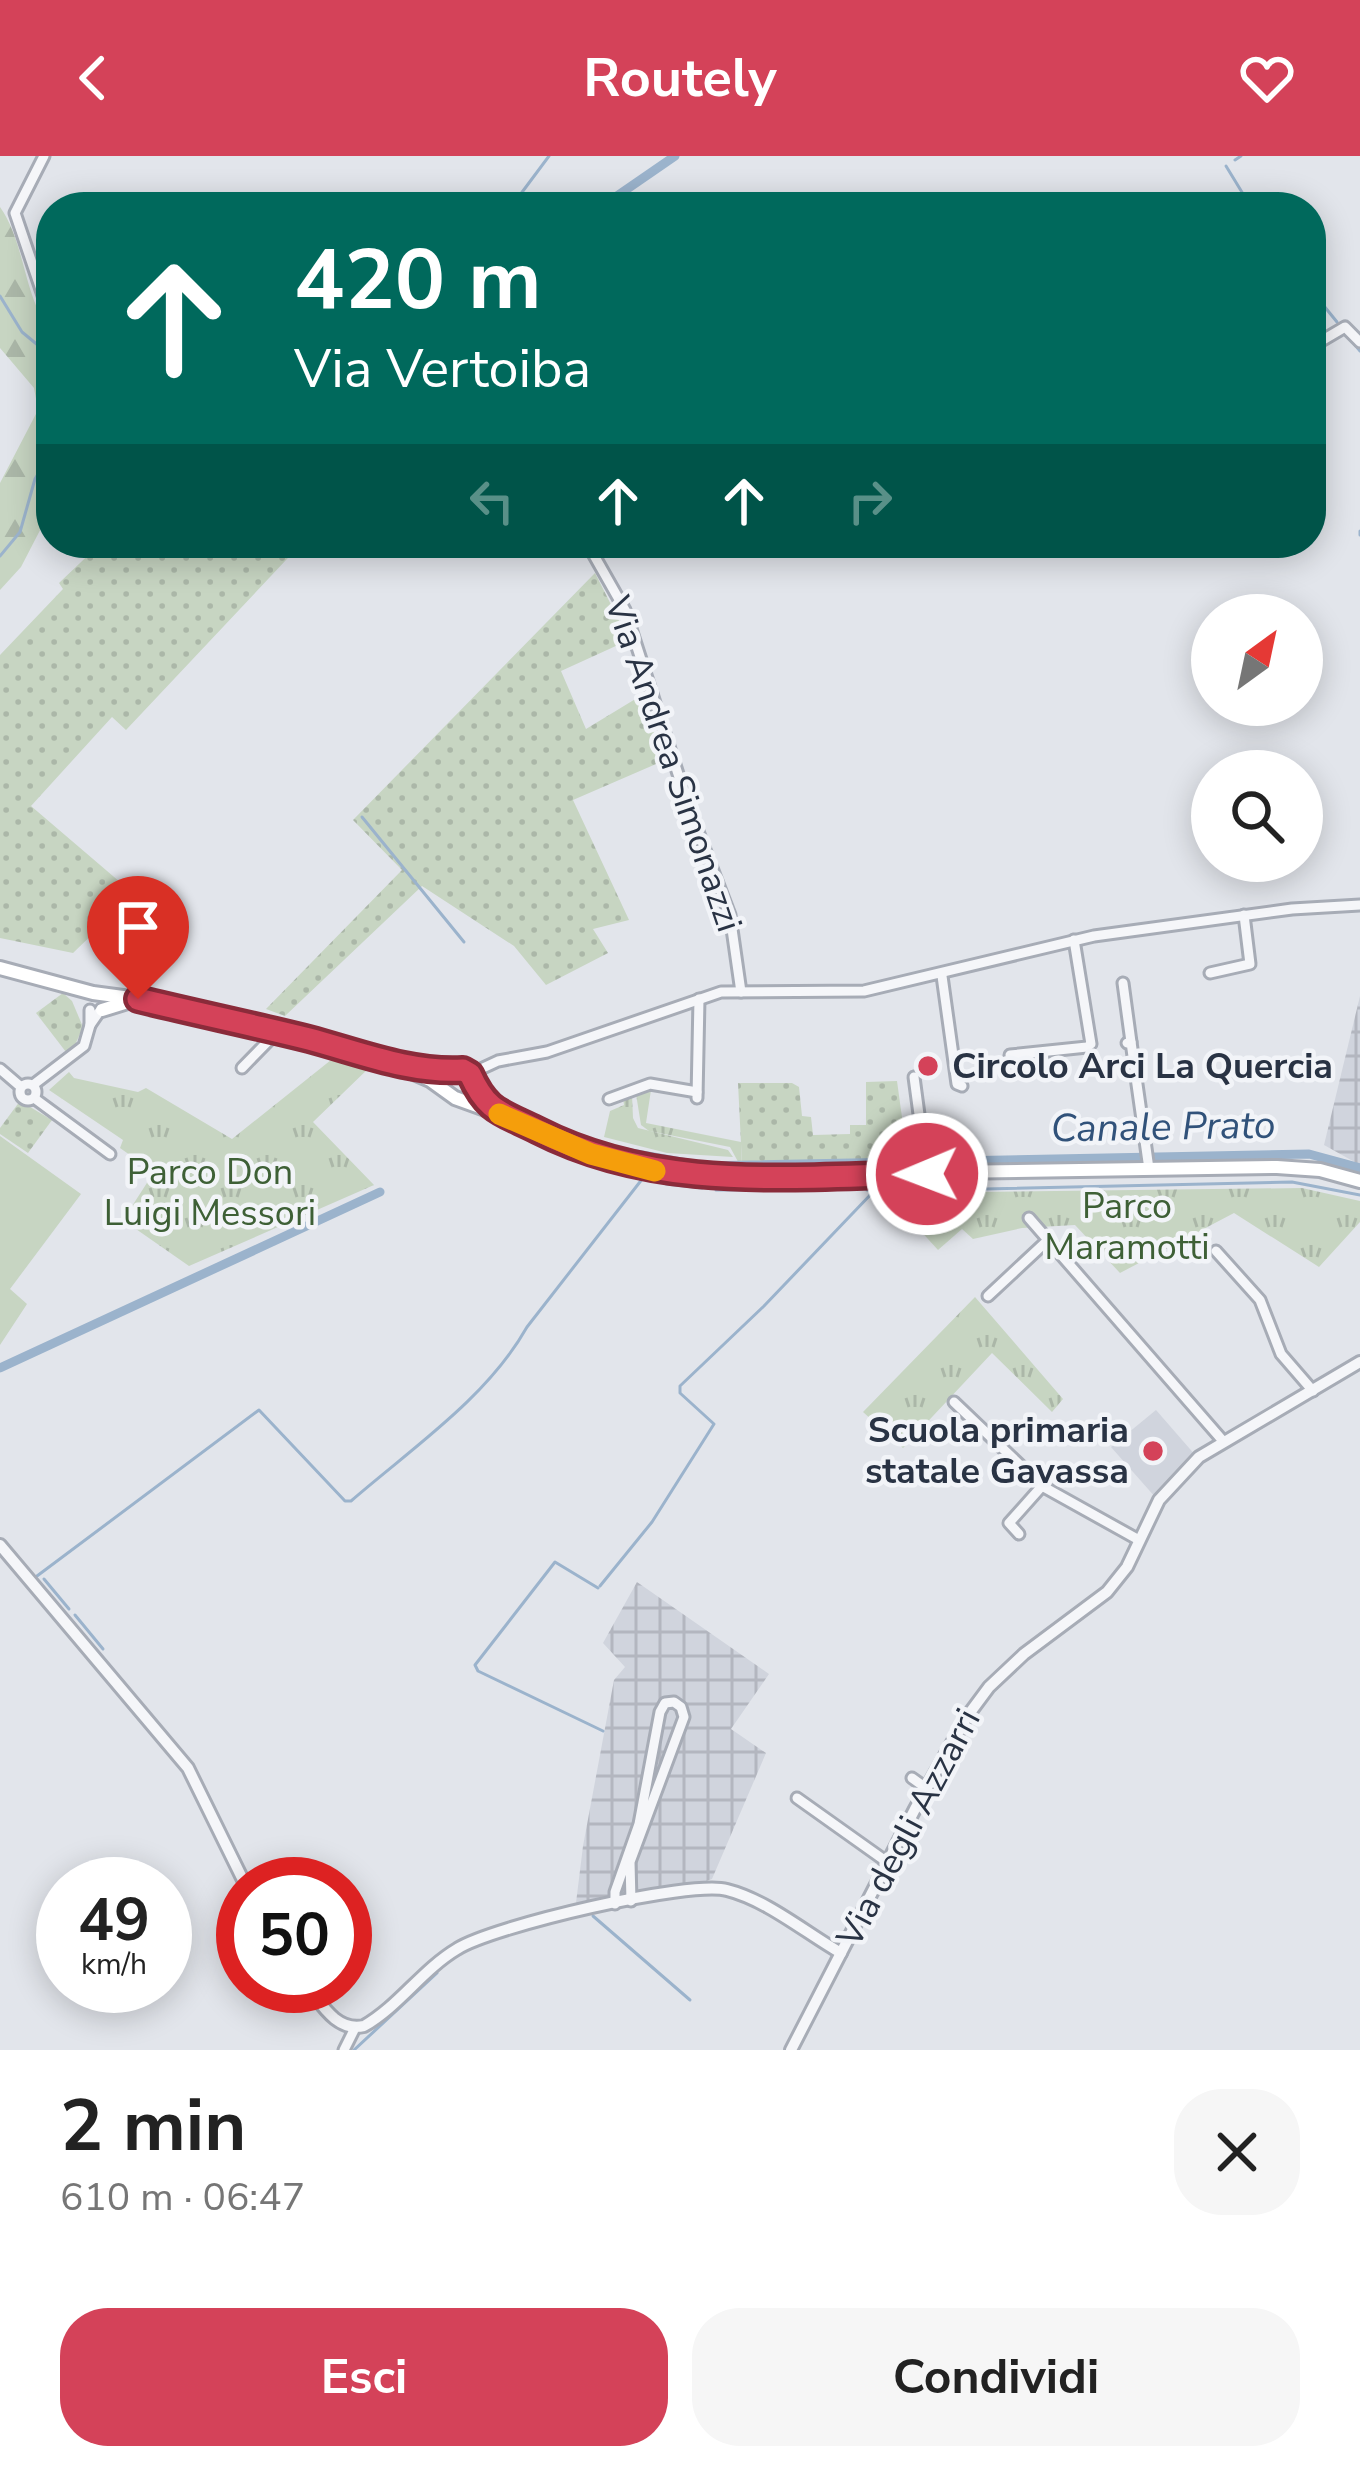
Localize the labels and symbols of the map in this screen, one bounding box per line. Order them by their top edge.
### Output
street label: Via Andrea Simonazzi [592,589,753,938]
north arrow [1191,594,1323,726]
pin [87,876,189,999]
place label: Circolo Arci La Quercia [952,1042,1333,1091]
marker: Circolo Arci La Quercia [915,1053,941,1079]
water label: Canale Prato [1050,1099,1276,1155]
position arrow [864,1111,990,1237]
park label: Parco Don Luigi Messori [104,1148,316,1238]
park label: Parco Maramotti [1044,1182,1210,1272]
place label: Scuola primaria statale Gavassa [865,1406,1129,1496]
marker: Scuola primaria statale Gavassa [1140,1438,1166,1464]
street label: Via degli Azzarri [825,1700,993,1957]
speed limit sign: 50 [216,1857,372,2013]

